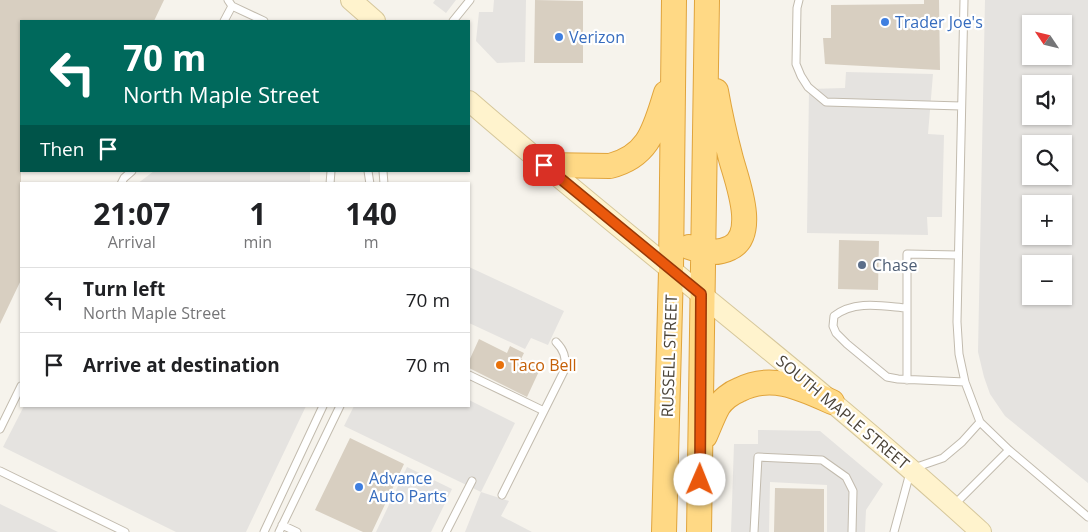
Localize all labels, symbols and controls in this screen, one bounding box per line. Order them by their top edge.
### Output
place label: Trader Joe's [895,11,983,33]
north arrow [1022,15,1072,65]
map controls [1022,15,1072,305]
marker: Trader Joe's [879,16,891,28]
place label: Verizon [569,26,625,48]
marker: Verizon [553,31,565,43]
text: 70 m [123,34,206,81]
icon: left [40,40,105,105]
button: sound [1022,75,1072,125]
text: North Maple Street [123,79,319,109]
icon: arrive [94,135,122,163]
button: search [1022,135,1072,185]
text: Then [40,136,84,162]
pin [523,144,565,186]
icon: arrive [530,151,558,179]
text: 21:07 [93,193,170,234]
text: 1 [249,193,266,234]
text: 140 [345,193,397,234]
button: + [1022,195,1072,245]
text: Arrival [108,231,156,253]
text: min [244,231,272,253]
text: m [364,231,379,253]
place label: Chase [872,254,917,276]
button: − [1022,255,1072,305]
marker: Chase [856,259,868,271]
text: Turn left [83,276,165,302]
icon: left [40,286,68,314]
text: 70 m [406,287,450,313]
street label: RUSSELL STREET [656,294,682,418]
text: North Maple Street [83,302,226,324]
street label: SOUTH MAPLE STREET [772,350,914,474]
icon: arrive [40,351,68,379]
text: Arrive at destination [83,352,280,378]
text: 70 m [406,352,450,378]
place label: Taco Bell [510,354,577,376]
marker: Taco Bell [494,359,506,371]
position arrow [673,453,725,505]
place label: Advance Auto Parts [369,467,447,507]
marker: Advance Auto Parts [353,481,365,493]

